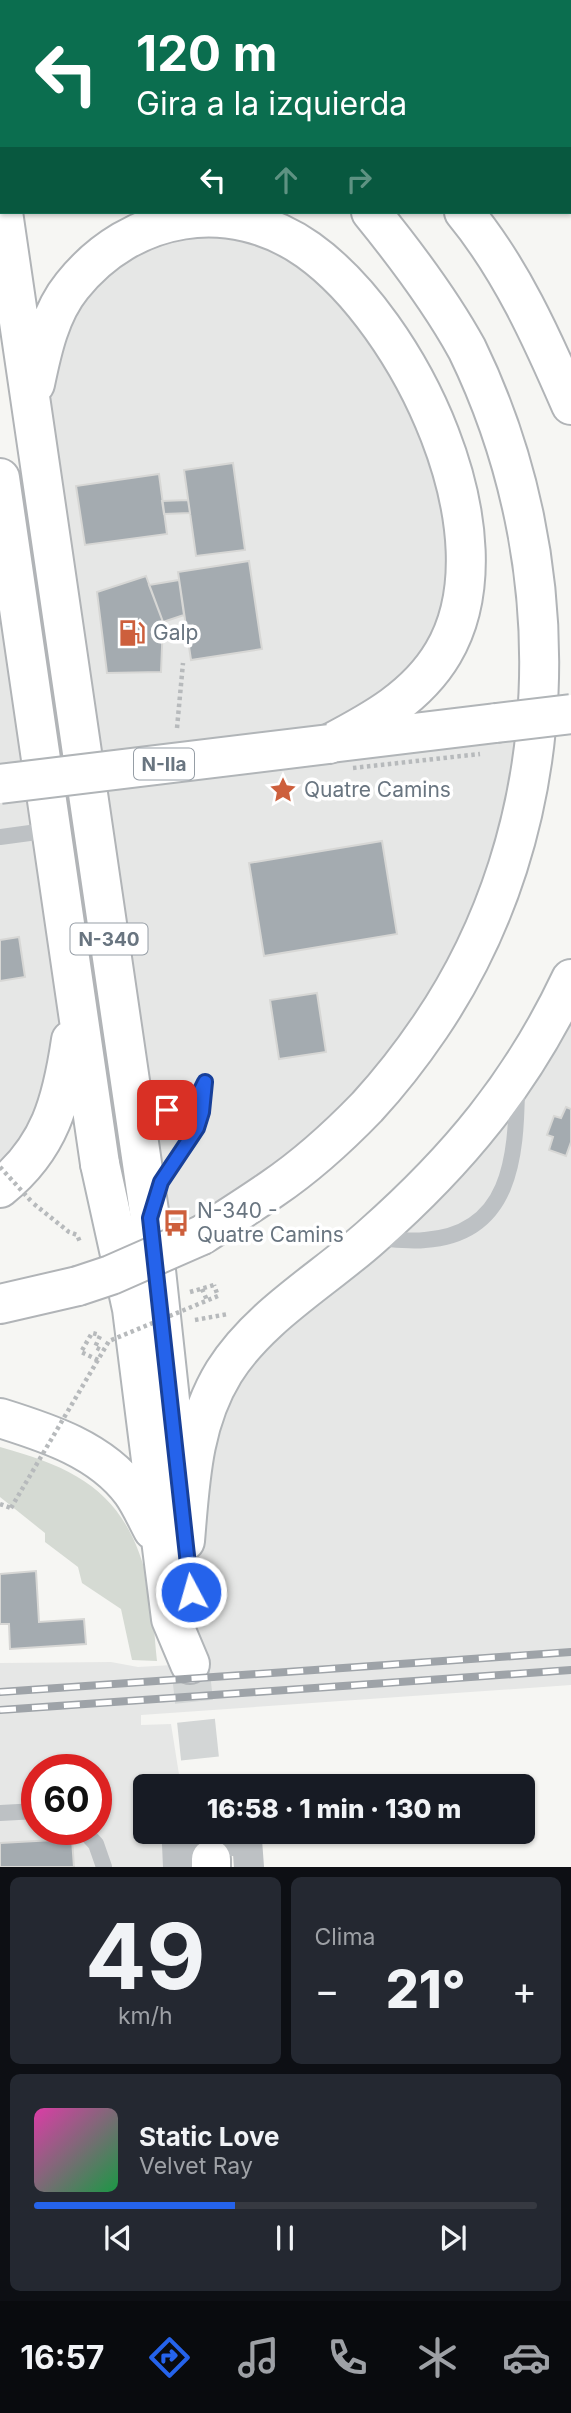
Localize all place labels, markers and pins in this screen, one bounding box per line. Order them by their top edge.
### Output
fuel station icon: Galp [117,618,147,648]
place label: Galp [153,620,198,645]
place icon: Quatre Camins [268,775,298,805]
place label: Quatre Camins [304,777,451,802]
pin [137,1080,197,1140]
place label: N-340 - Quatre Camins [197,1198,344,1247]
bus stop icon: N-340 - Quatre Camins [161,1208,191,1238]

